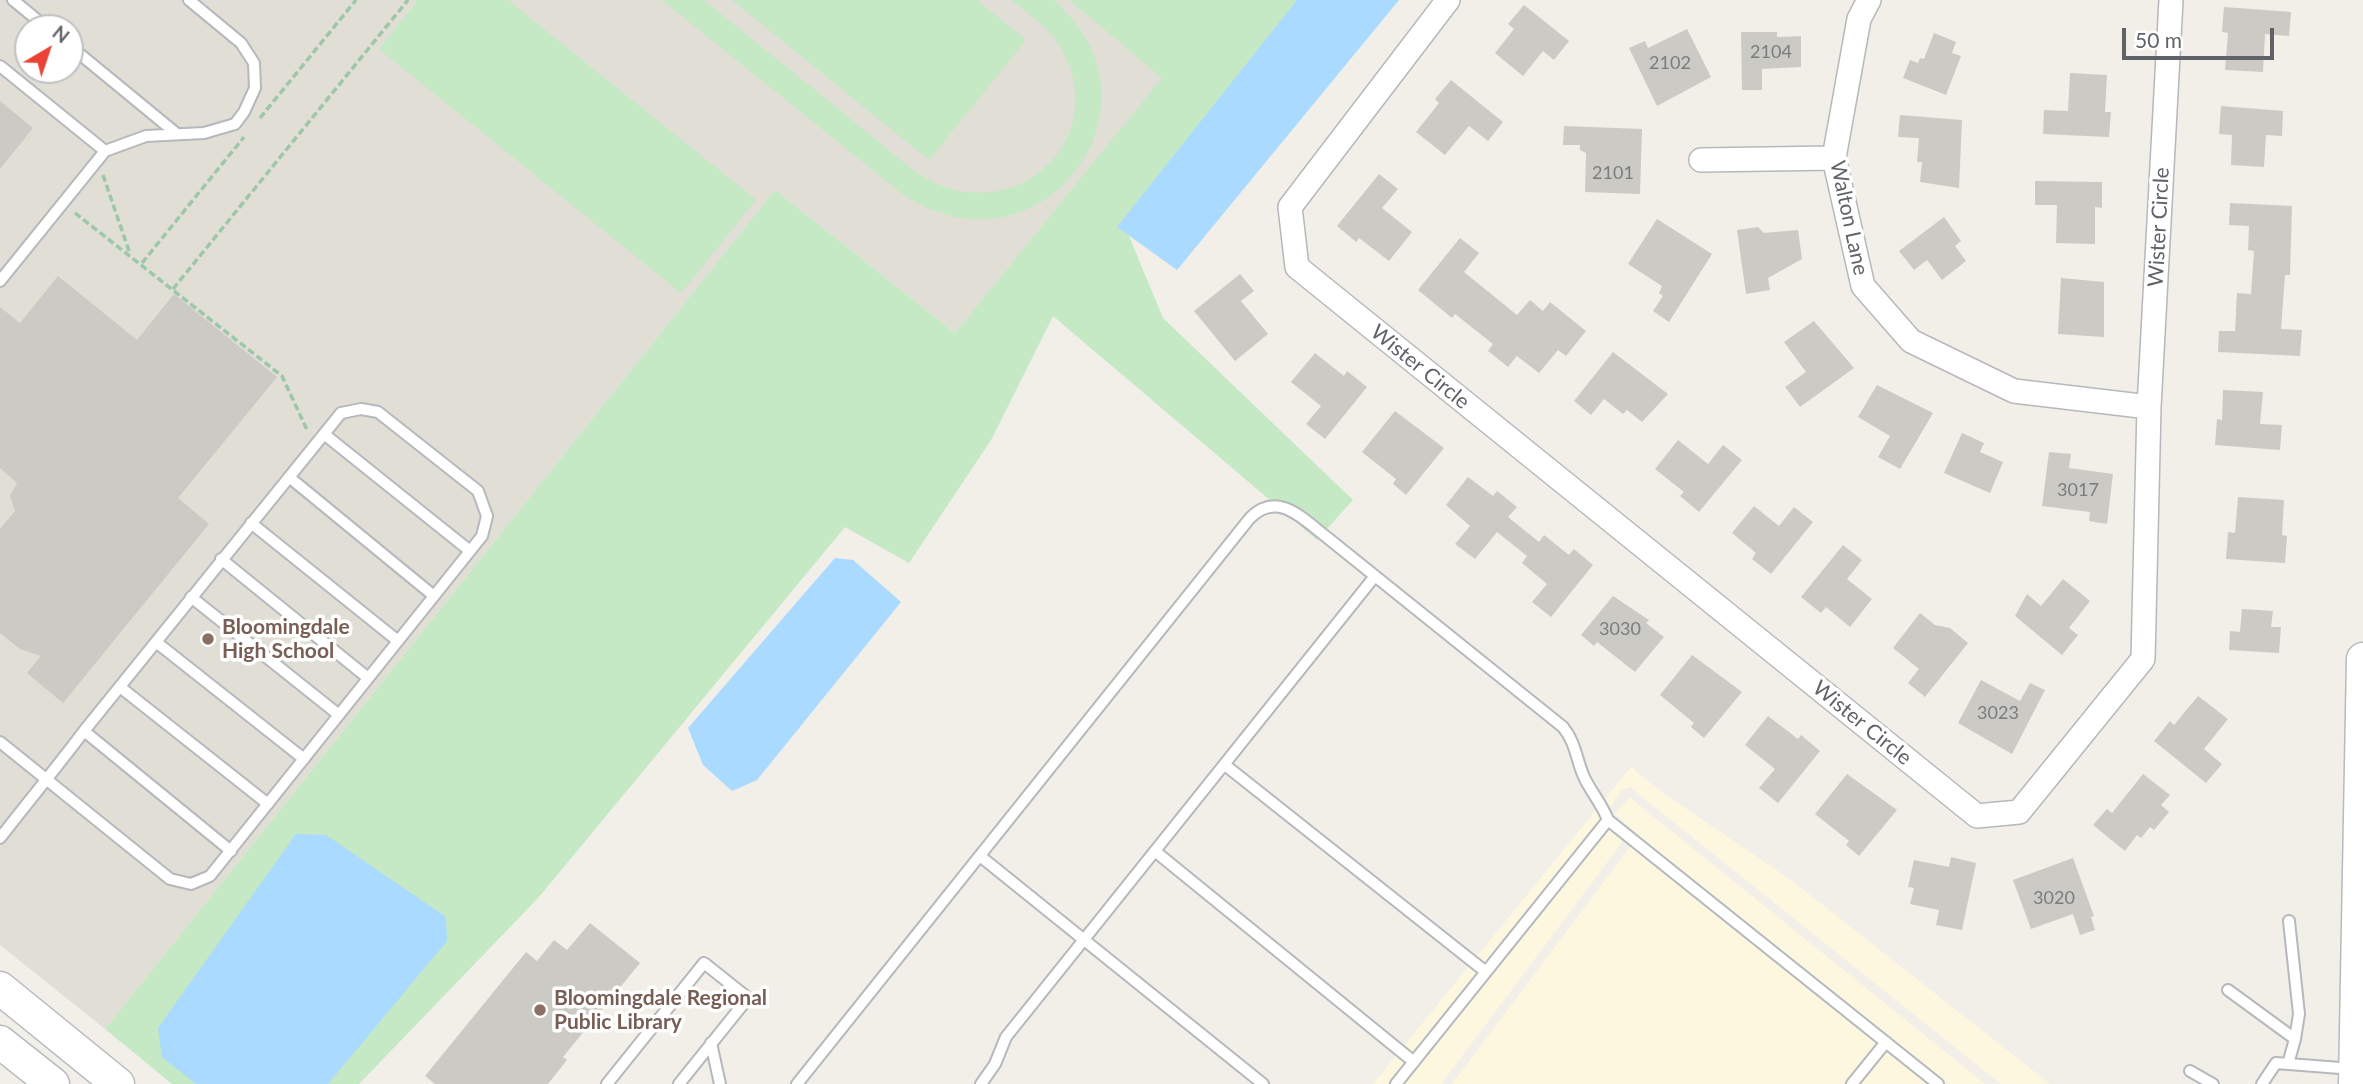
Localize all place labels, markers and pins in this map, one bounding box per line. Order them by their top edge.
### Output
place label: Bloomingdale High School [222,614,350,664]
marker: Bloomingdale High School [200,631,216,647]
place label: Bloomingdale Regional Public Library [554,985,767,1035]
marker: Bloomingdale Regional Public Library [532,1002,548,1018]

